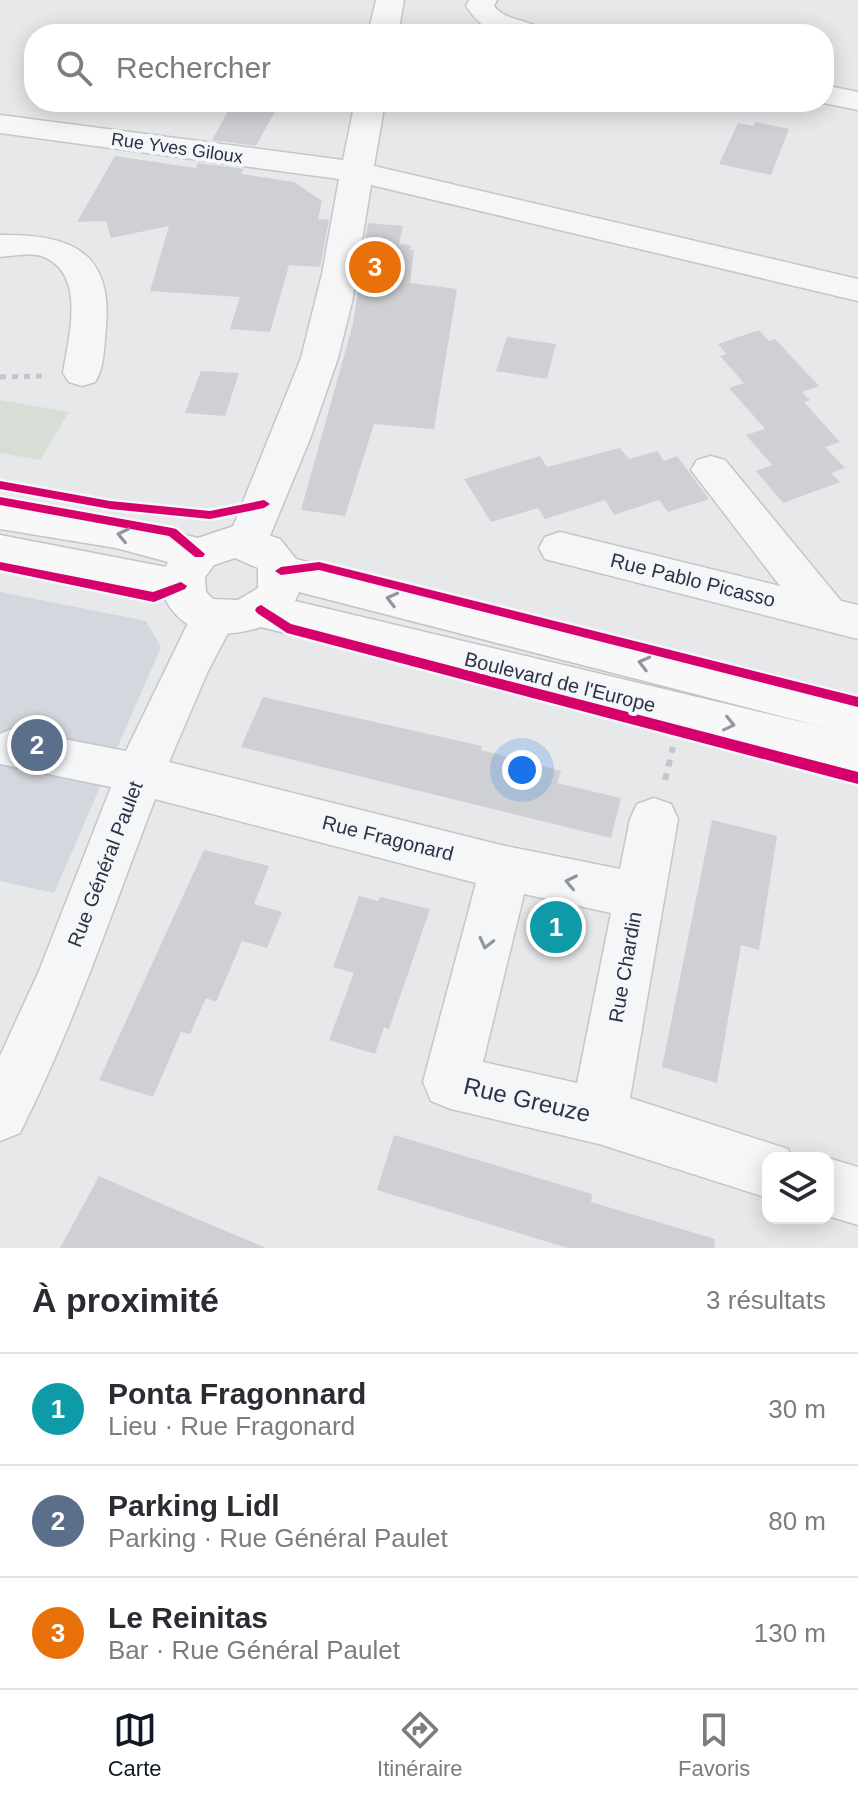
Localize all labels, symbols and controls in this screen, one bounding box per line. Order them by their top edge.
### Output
search box [24,24,834,112]
icon: search [52,46,96,90]
text: Rechercher [116,51,271,84]
street label: Rue Yves Giloux [110,129,244,167]
pin: 3 [349,237,401,297]
one-way arrow [116,527,130,544]
street label: Rue Pablo Picasso [608,549,778,611]
one-way arrow [386,592,400,609]
street label: Boulevard de l'Europe [462,648,658,716]
one-way arrow [638,655,652,672]
pin: 2 [11,715,63,775]
one-way arrow [722,715,736,732]
your location [502,750,542,790]
street label: Rue Général Paulet [63,778,147,950]
street label: Rue Fragonard [320,811,456,865]
one-way arrow [565,874,579,891]
pin: 1 [530,897,582,957]
street label: Rue Chardin [604,910,646,1024]
one-way arrow [478,936,495,950]
street label: Rue Greuze [461,1072,593,1127]
map controls [762,1152,834,1224]
button: layers [762,1152,834,1224]
text: À proximité [32,1281,219,1319]
text: 3 résultats [706,1285,826,1315]
text: Ponta Fragonnard [108,1377,366,1410]
text: 1 [51,1394,65,1424]
text: 30 m [768,1394,826,1424]
text: Lieu · Rue Fragonard [108,1411,355,1441]
text: Parking Lidl [108,1489,280,1522]
text: 2 [51,1506,65,1536]
text: 80 m [768,1506,826,1536]
text: Parking · Rue Général Paulet [108,1523,448,1553]
text: Le Reinitas [108,1601,268,1634]
text: 3 [51,1618,65,1648]
text: 130 m [754,1618,826,1648]
text: Bar · Rue Général Paulet [108,1635,400,1665]
tab: Carte [108,1708,162,1782]
tab: Itinéraire [377,1708,463,1782]
tab: Favoris [678,1708,750,1782]

